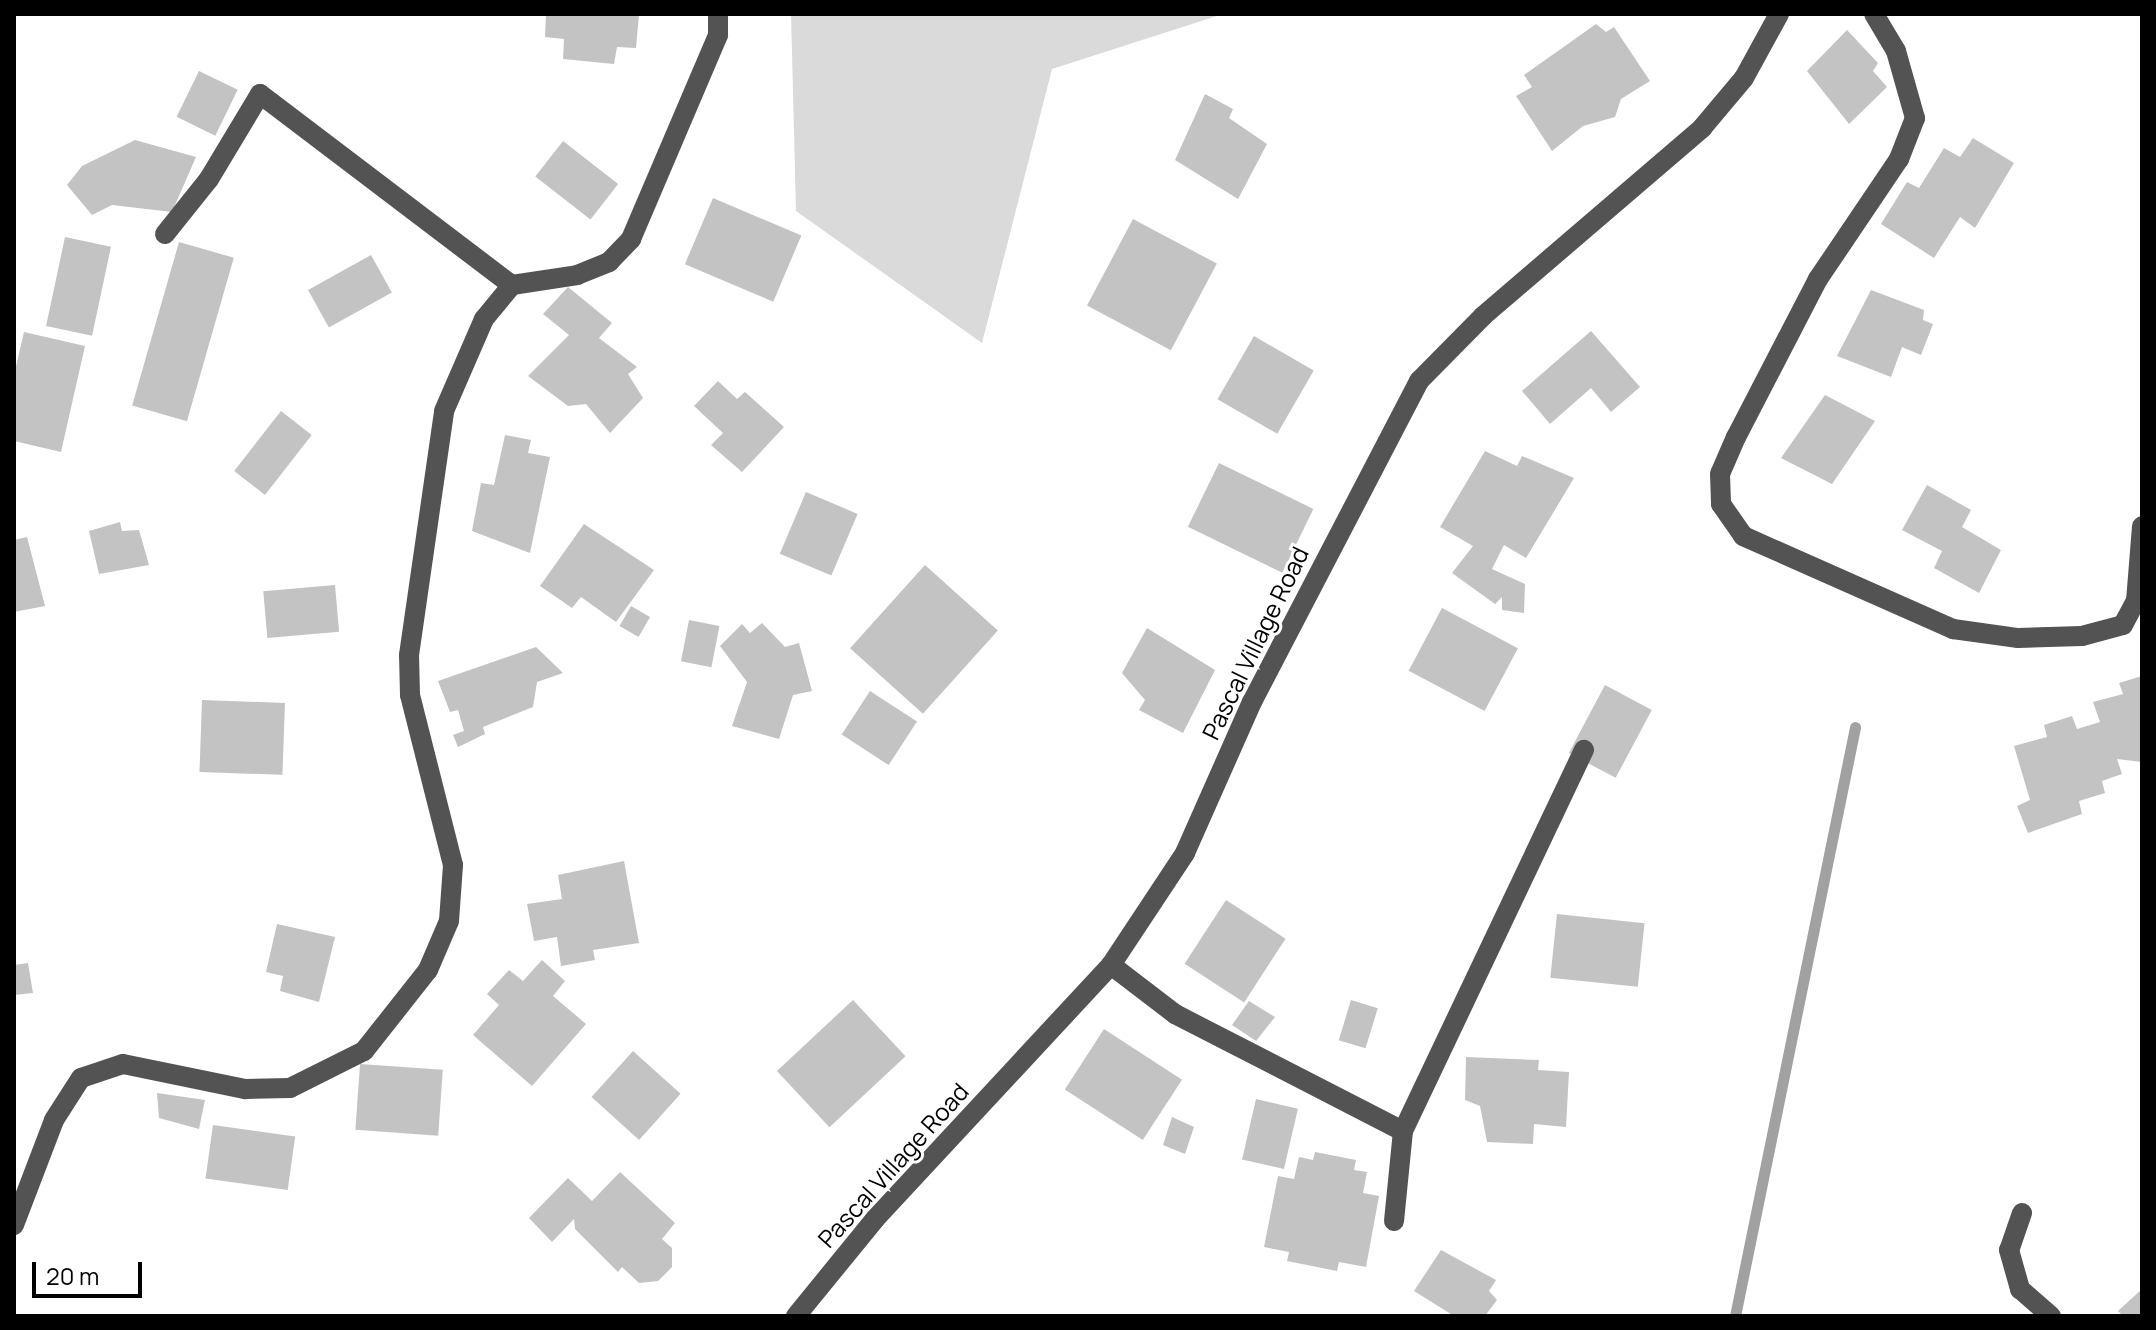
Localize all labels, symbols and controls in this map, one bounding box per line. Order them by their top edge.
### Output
street label: Pascal Village Road [1196,542,1314,744]
street label: Pascal Village Road [812,1077,974,1253]
scale bar [36,1246,146,1296]
text: 20 m [46,1259,99,1292]

